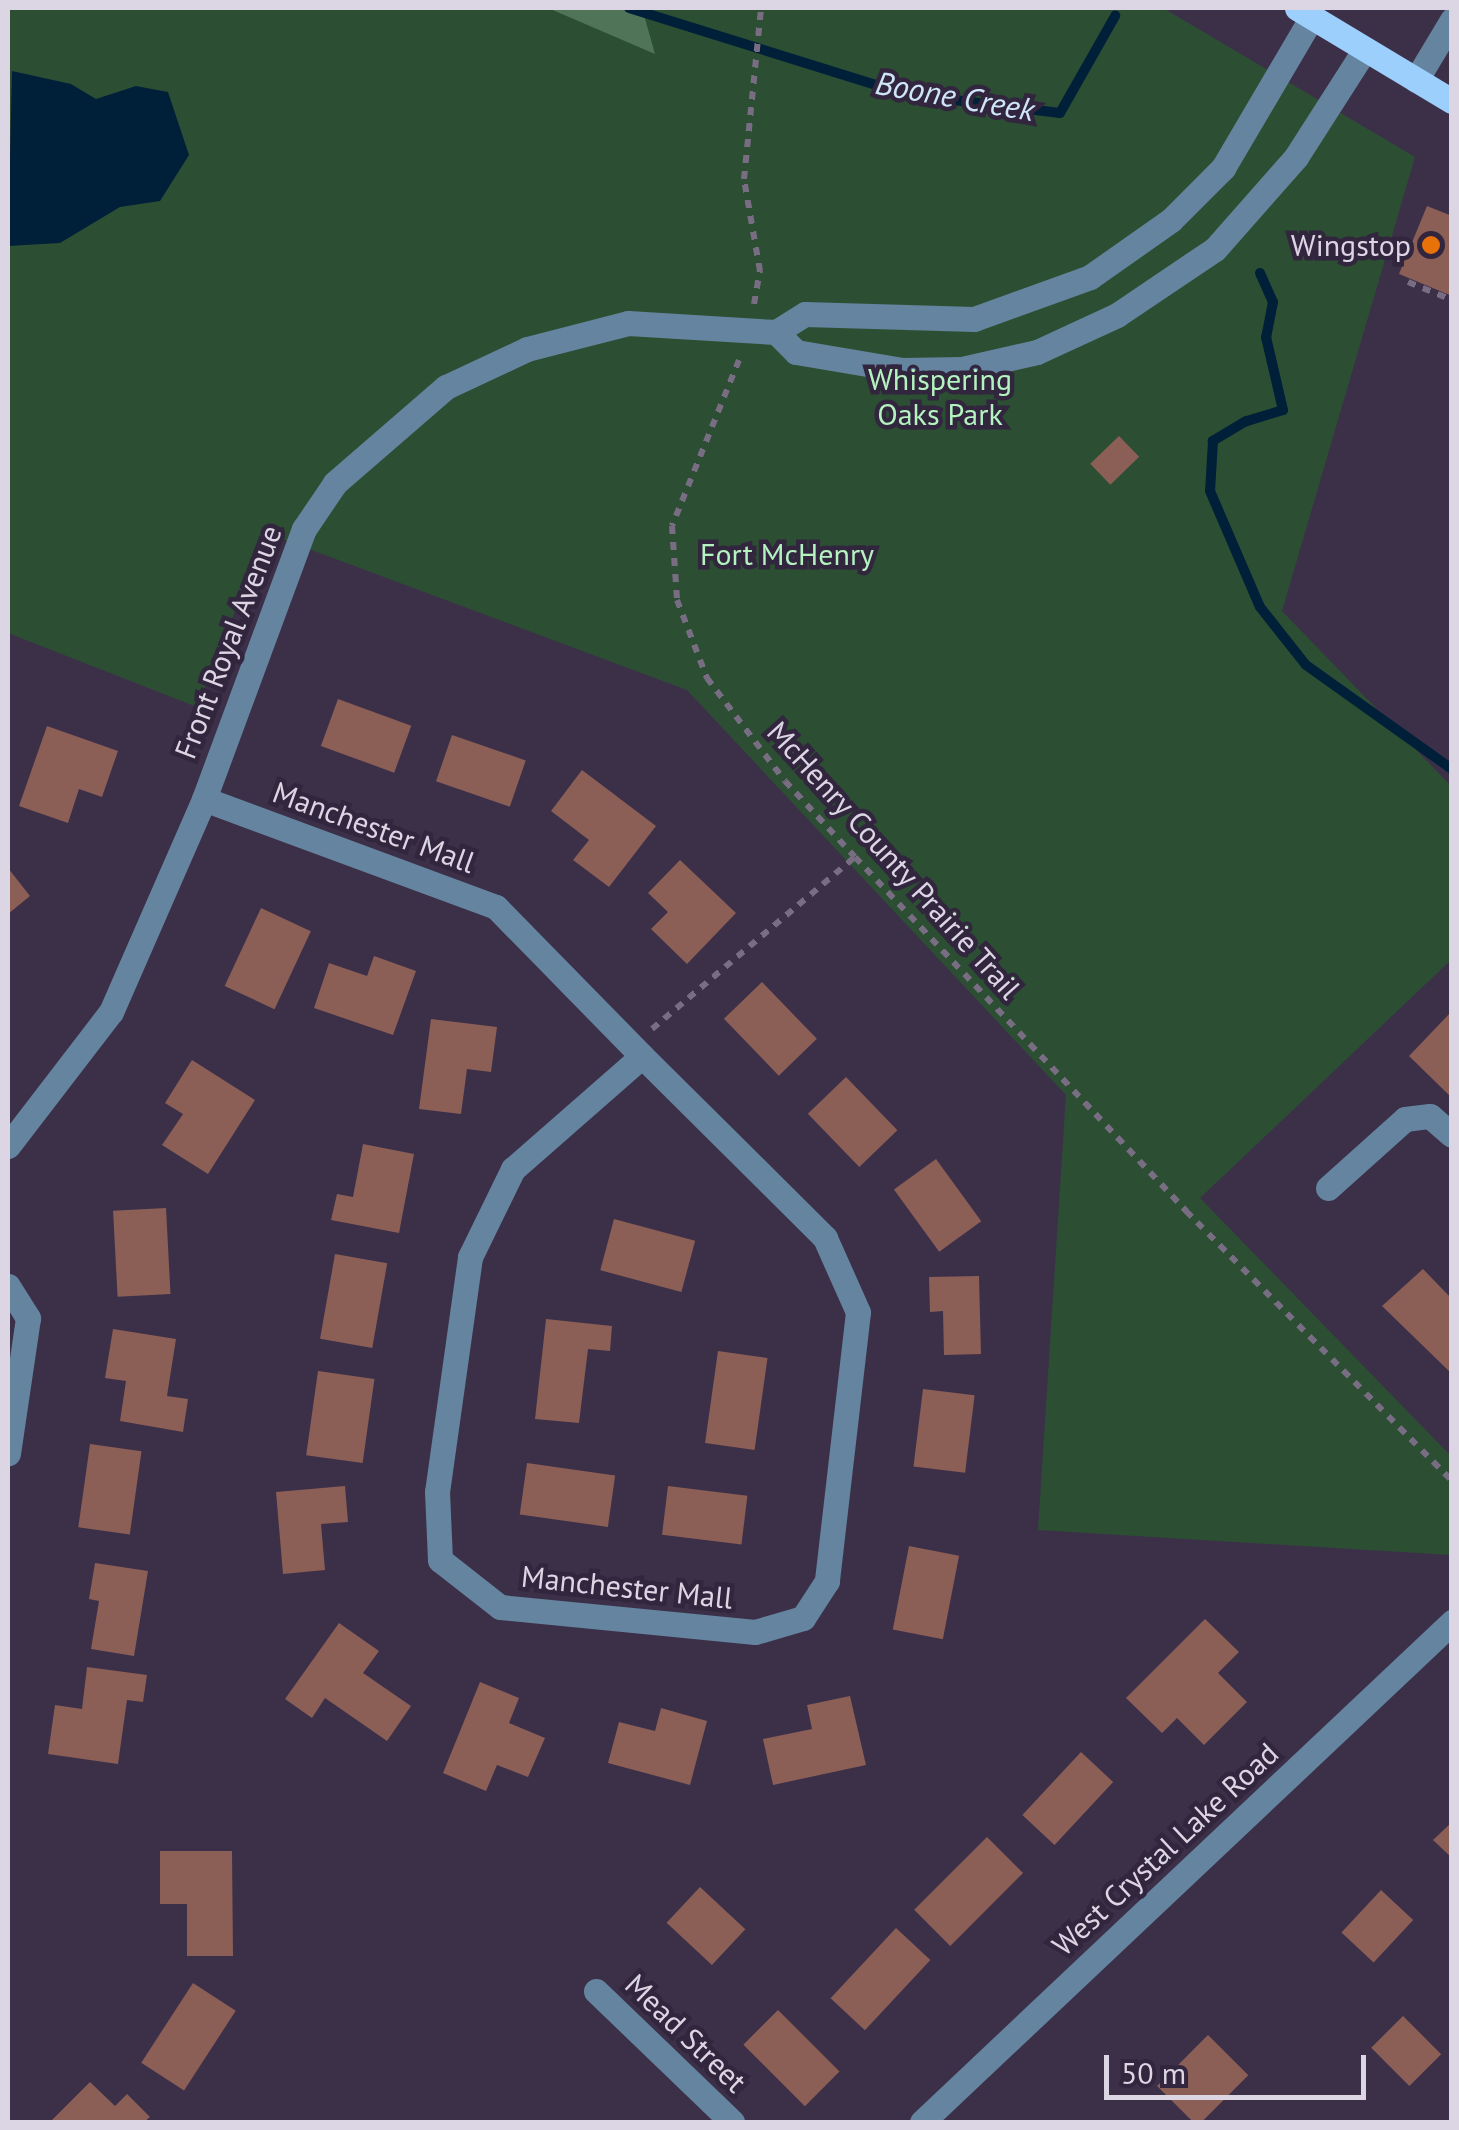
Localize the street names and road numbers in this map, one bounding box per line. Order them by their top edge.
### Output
street label: Front Royal Avenue [167,520,289,764]
street label: McHenry County Prairie Trail [759,713,1029,1007]
street label: Manchester Mall [268,774,480,880]
street label: Manchester Mall [520,1558,734,1616]
street label: West Crystal Lake Road [1045,1735,1285,1963]
street label: Mead Street [618,1966,754,2100]

